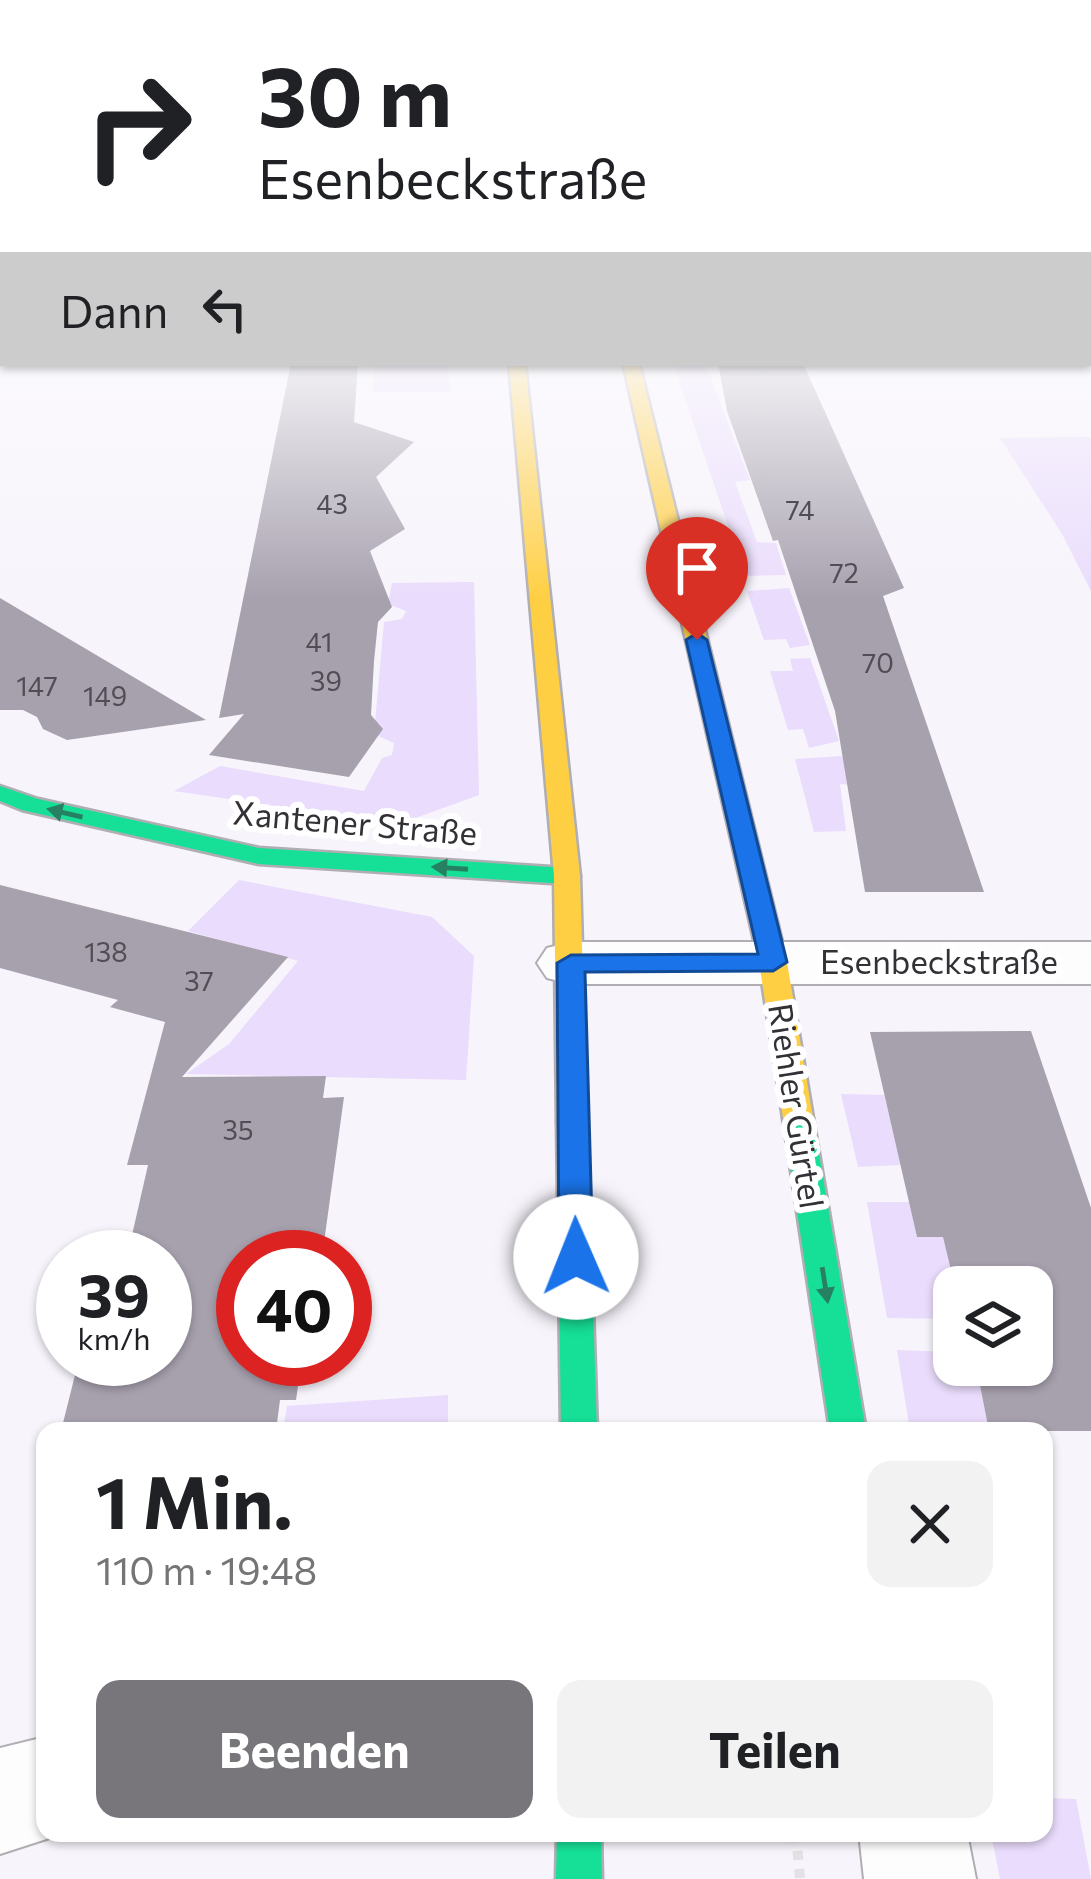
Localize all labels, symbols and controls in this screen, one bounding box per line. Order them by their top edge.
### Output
text: 30 m [258,42,452,144]
icon: right [60,48,216,204]
text: Esenbeckstraße [258,144,647,210]
icon: left [192,276,258,342]
text: Dann [60,282,168,337]
house number: 43 [316,487,348,520]
house number: 74 [786,493,814,526]
pin [646,517,748,640]
icon: arrive [664,535,730,601]
house number: 72 [829,556,859,589]
house number: 41 [306,625,332,658]
house number: 70 [862,646,894,679]
house number: 39 [310,664,342,697]
house number: 147 [16,669,58,702]
house number: 149 [83,679,127,712]
street label: Xantener Straße [231,790,479,853]
one-way arrow [47,803,84,822]
one-way arrow [430,858,468,877]
house number: 138 [84,935,128,968]
street label: Esenbeckstraße [820,940,1058,981]
house number: 37 [184,964,214,997]
street label: Riehler Gürtel [761,1000,834,1211]
house number: 35 [223,1113,253,1146]
position arrow [513,1194,639,1320]
speed limit sign: 40 [216,1230,372,1386]
text: 39 [78,1256,150,1329]
map controls [933,1266,1053,1386]
button: layers [933,1266,1053,1386]
one-way arrow [816,1267,835,1304]
text: km/h [78,1319,150,1356]
text: 1 Min. [96,1456,292,1544]
button: close [867,1461,993,1587]
text: 110 m · 19:48 [96,1545,317,1593]
button: Beenden [96,1680,533,1818]
button: Teilen [557,1680,993,1818]

